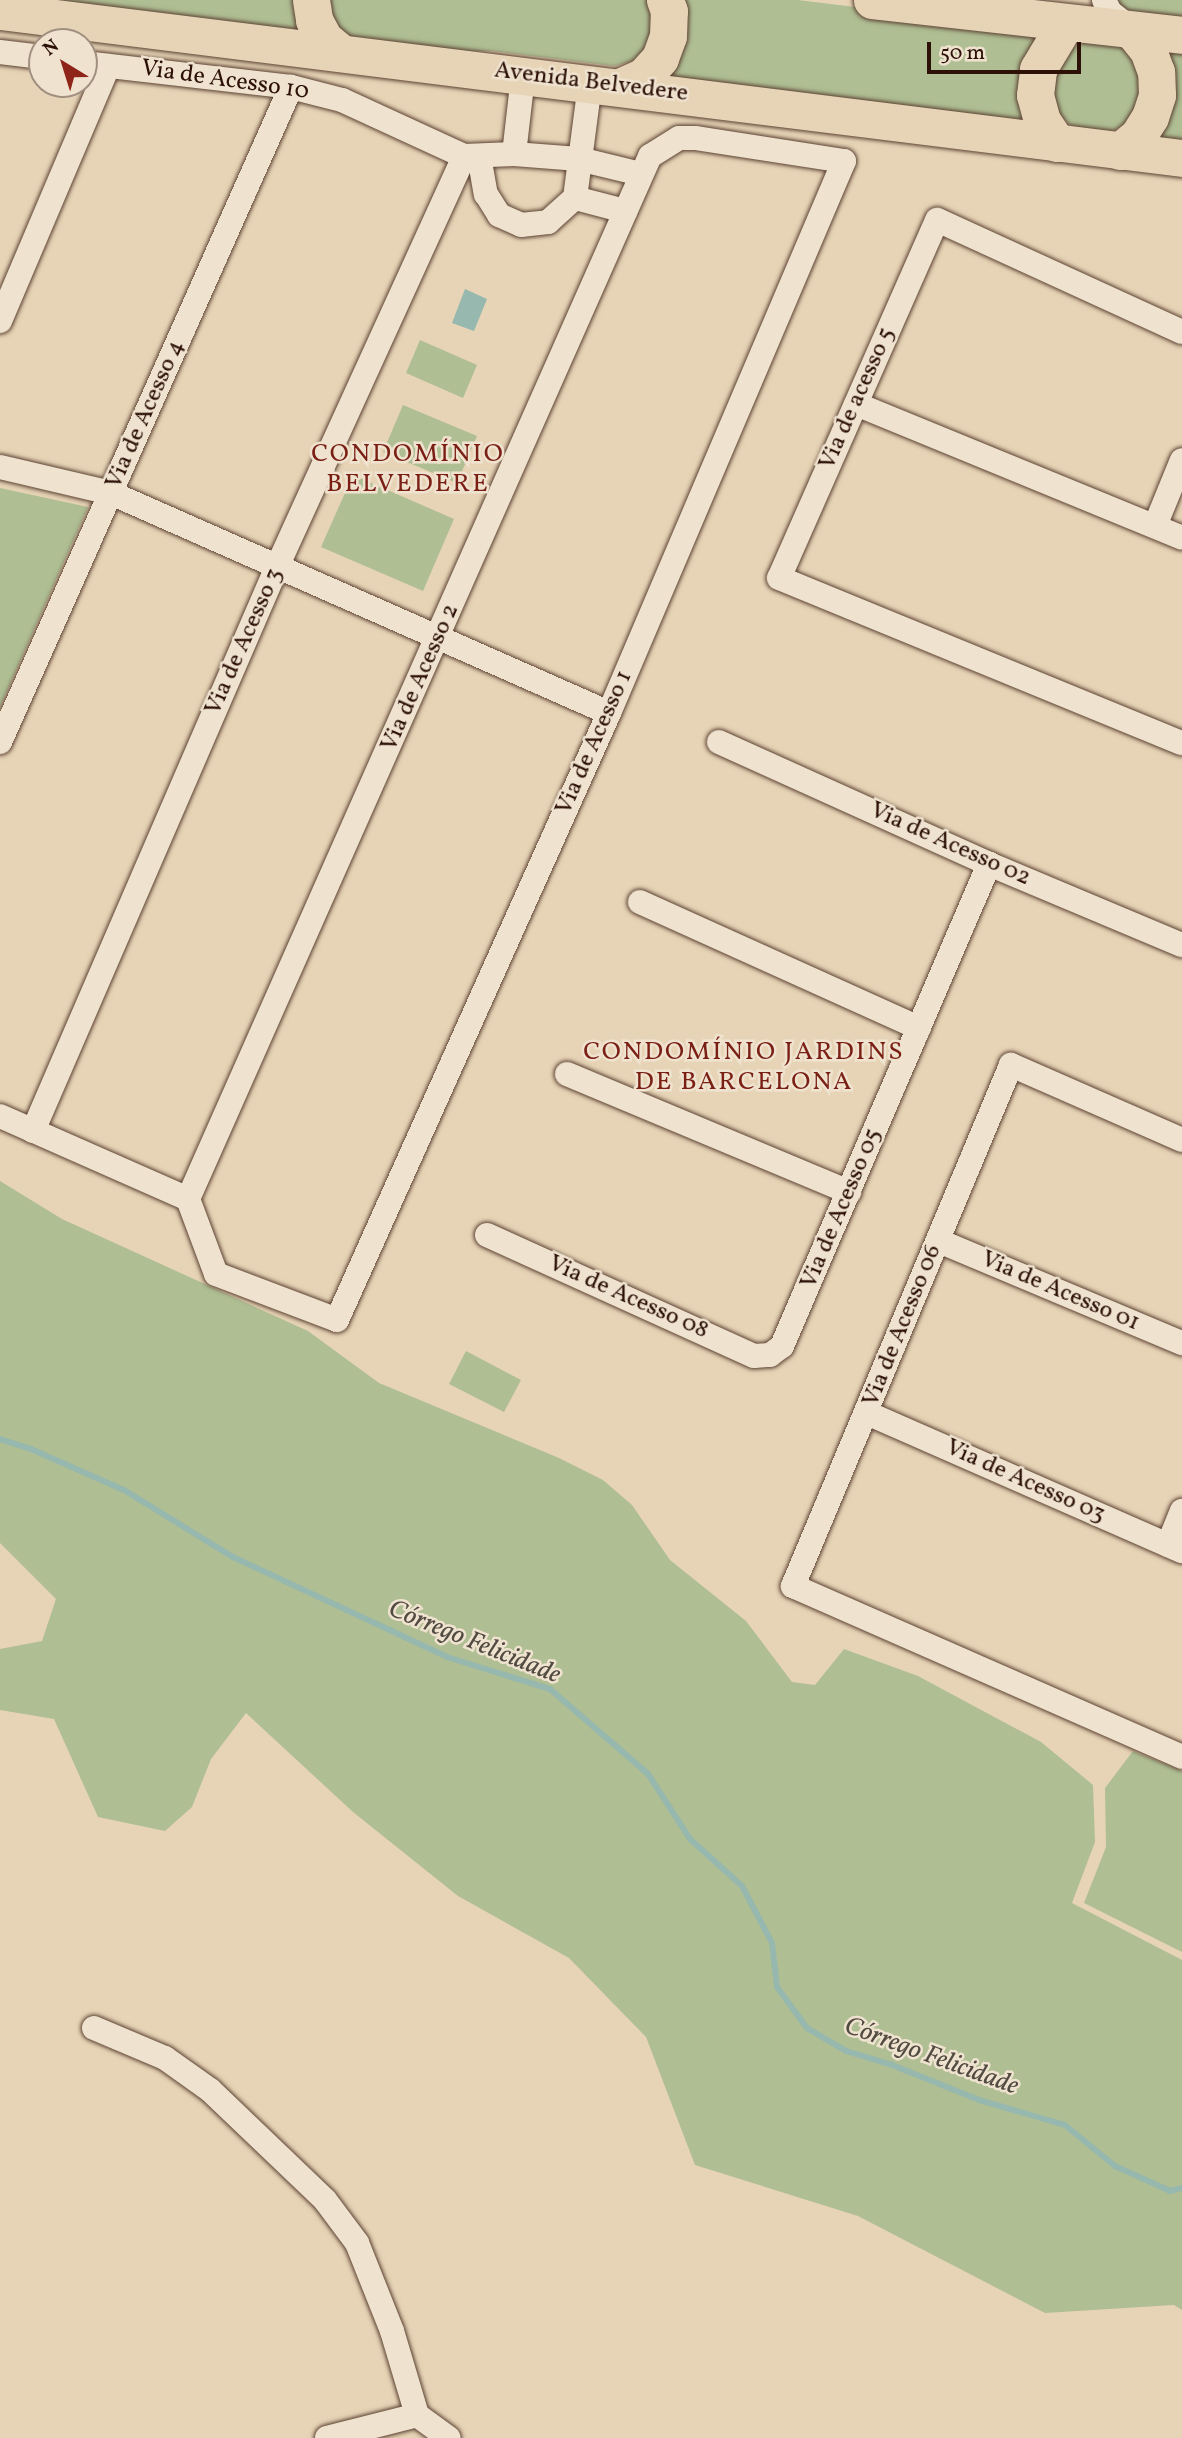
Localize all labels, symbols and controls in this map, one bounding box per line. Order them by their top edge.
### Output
north arrow [28,28,98,98]
scale bar [930,28,1084,72]
text: N [38,34,65,63]
text: 50 m [940,39,985,68]
street label: Via de Acesso 10 [139,55,311,107]
street label: Avenida Belvedere [493,57,689,109]
street label: Via de acesso 5 [814,323,902,475]
street label: Via de Acesso 4 [100,336,192,494]
district label: CONDOMÍNIO BELVEDERE [312,439,504,500]
street label: Via de Acesso 3 [200,564,290,720]
street label: Via de Acesso 2 [376,600,466,756]
street label: Via de Acesso 1 [550,666,640,820]
street label: Via de Acesso 02 [865,797,1035,893]
district label: CONDOMÍNIO JARDINS DE BARCELONA [586,1037,902,1098]
street label: Via de Acesso 05 [795,1125,889,1293]
street label: Via de Acesso 06 [857,1241,949,1411]
street label: Via de Acesso 01 [976,1246,1144,1338]
street label: Via de Acesso 08 [543,1250,713,1346]
street label: Via de Acesso 03 [941,1434,1109,1530]
water label: Córrego Felicidade [383,1594,565,1692]
water label: Córrego Felicidade [840,2011,1022,2103]

